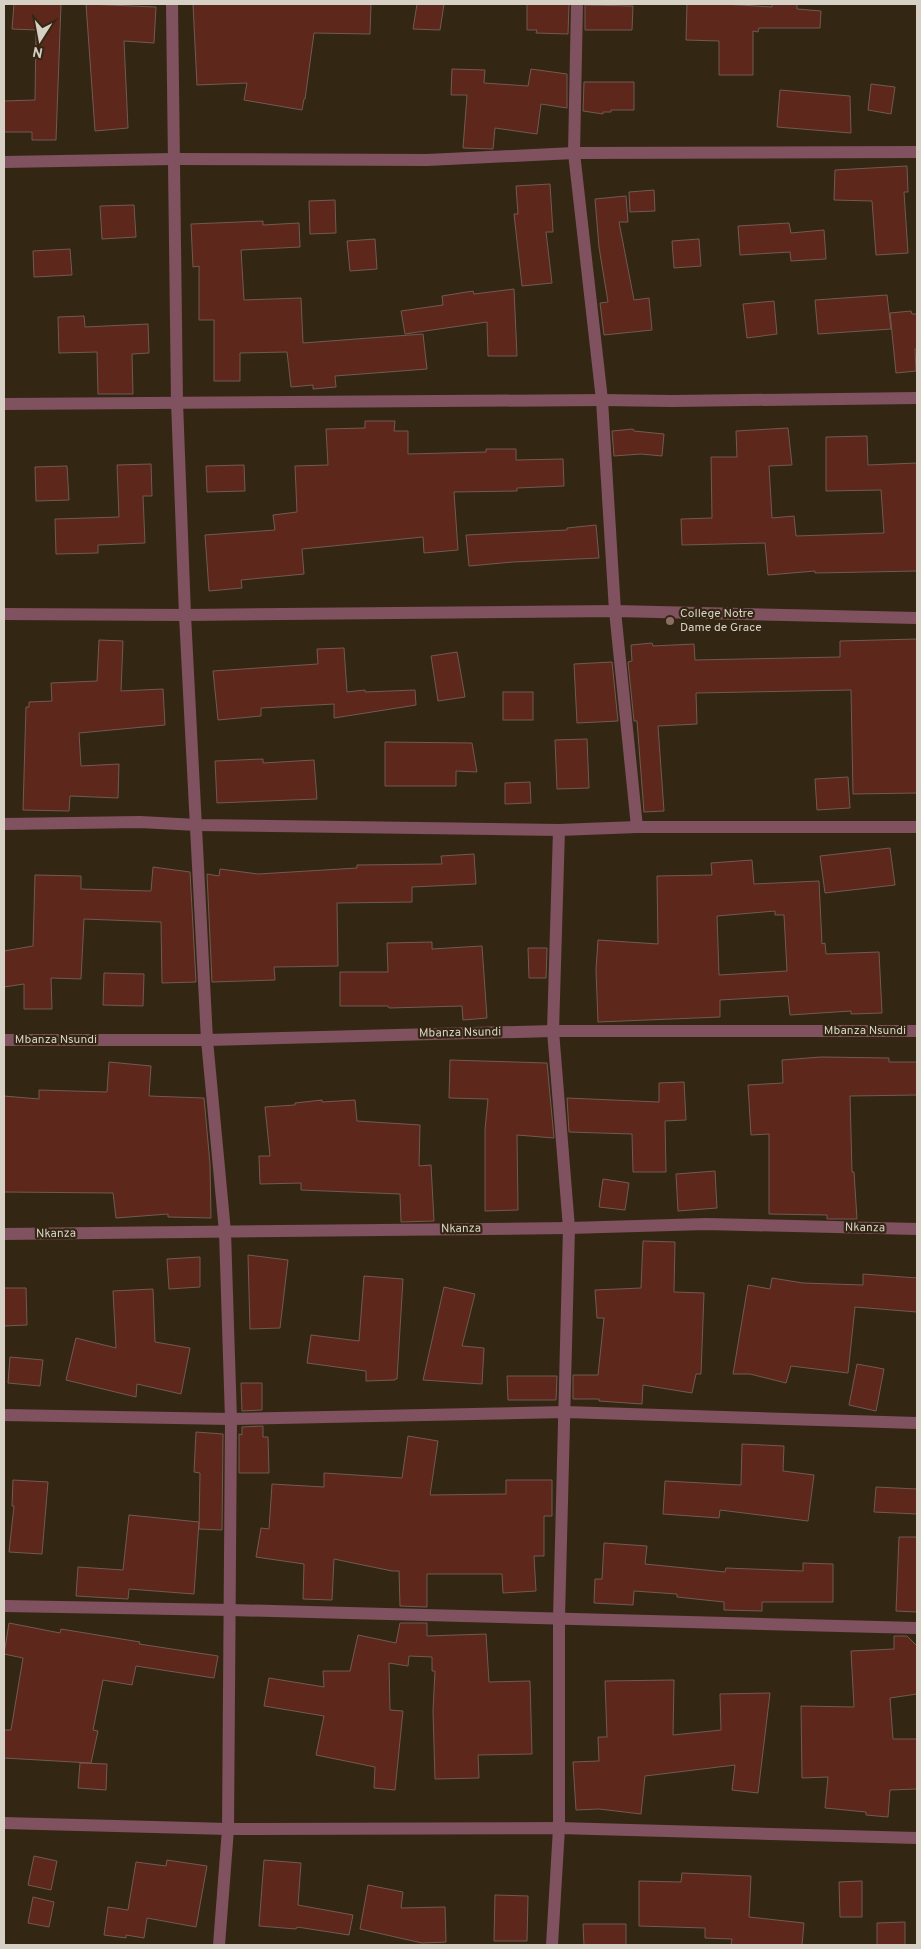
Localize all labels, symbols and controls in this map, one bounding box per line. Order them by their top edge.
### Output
north arrow [15,15,65,65]
text: N [31,42,44,61]
place label: College Notre Dame de Grace [680,606,762,636]
marker: College Notre Dame de Grace [664,615,676,627]
street label: Mbanza Nsundi [824,1023,906,1039]
street label: Mbanza Nsundi [419,1024,501,1042]
street label: Mbanza Nsundi [15,1032,97,1048]
street label: Nkanza [845,1220,885,1236]
street label: Nkanza [441,1221,481,1237]
street label: Nkanza [36,1226,76,1242]

